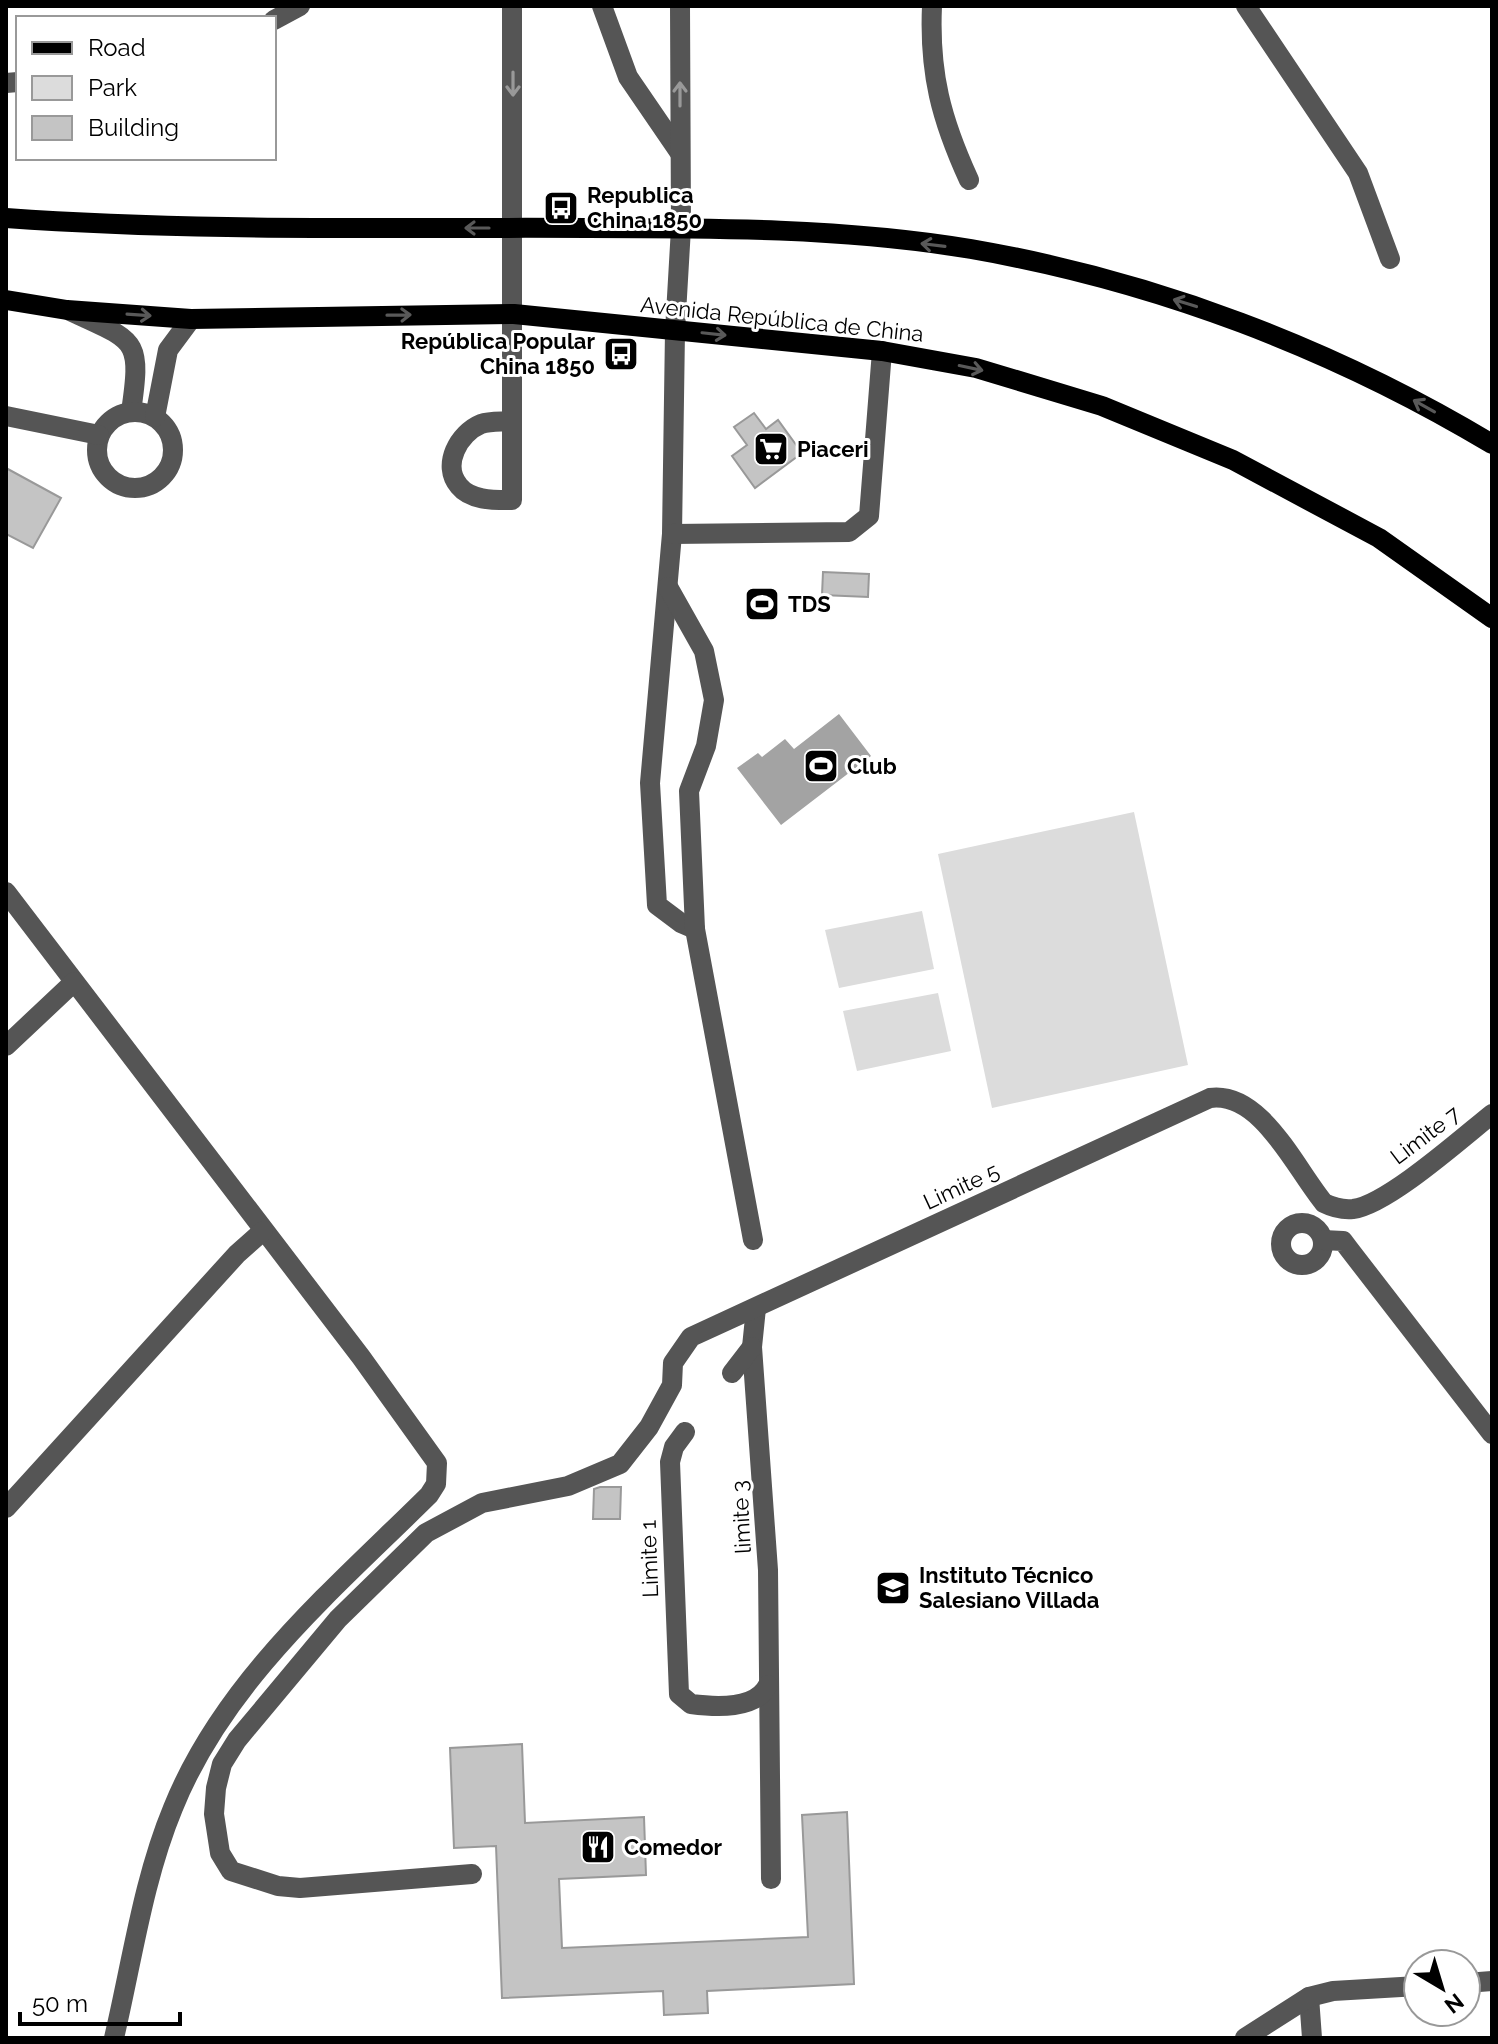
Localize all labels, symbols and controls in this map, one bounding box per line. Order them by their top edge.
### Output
legend [16,16,276,160]
text: Road [88,33,146,62]
one-way arrow [505,70,521,97]
text: Park [88,73,137,102]
one-way arrow [672,81,688,108]
text: Building [88,113,179,142]
place label: Republica China 1850 [587,182,702,233]
bus stop icon: Republica China 1850 [542,189,580,227]
one-way arrow [464,220,491,236]
one-way arrow [920,237,947,252]
street label: Avenida República de China [639,291,925,347]
one-way arrow [1173,295,1199,310]
one-way arrow [385,307,412,323]
one-way arrow [125,308,152,323]
one-way arrow [700,327,727,342]
place label: República Popular China 1850 [401,328,595,379]
bus stop icon: República Popular China 1850 [602,335,640,373]
one-way arrow [958,361,984,376]
one-way arrow [1412,398,1436,414]
supermarket icon: Piaceri [752,430,790,468]
place label: Piaceri [797,436,869,462]
sports icon: TDS [743,585,781,623]
place label: TDS [788,591,831,617]
sports icon: Club [802,747,840,785]
place label: Club [847,753,897,779]
street label: Limite 7 [1385,1100,1465,1169]
street label: Limite 5 [919,1157,1003,1215]
street label: limite 3 [726,1480,756,1554]
street label: Limite 1 [635,1520,663,1598]
place label: Instituto Técnico Salesiano Villada [919,1562,1099,1613]
school or university icon: Instituto Técnico Salesiano Villada [874,1569,912,1607]
restaurant icon: Comedor [579,1828,617,1866]
place label: Comedor [624,1834,723,1860]
north arrow [1402,1948,1482,2028]
scale bar [20,1976,180,2026]
text: N [1440,1988,1469,2019]
text: 50 m [32,1989,88,2018]

